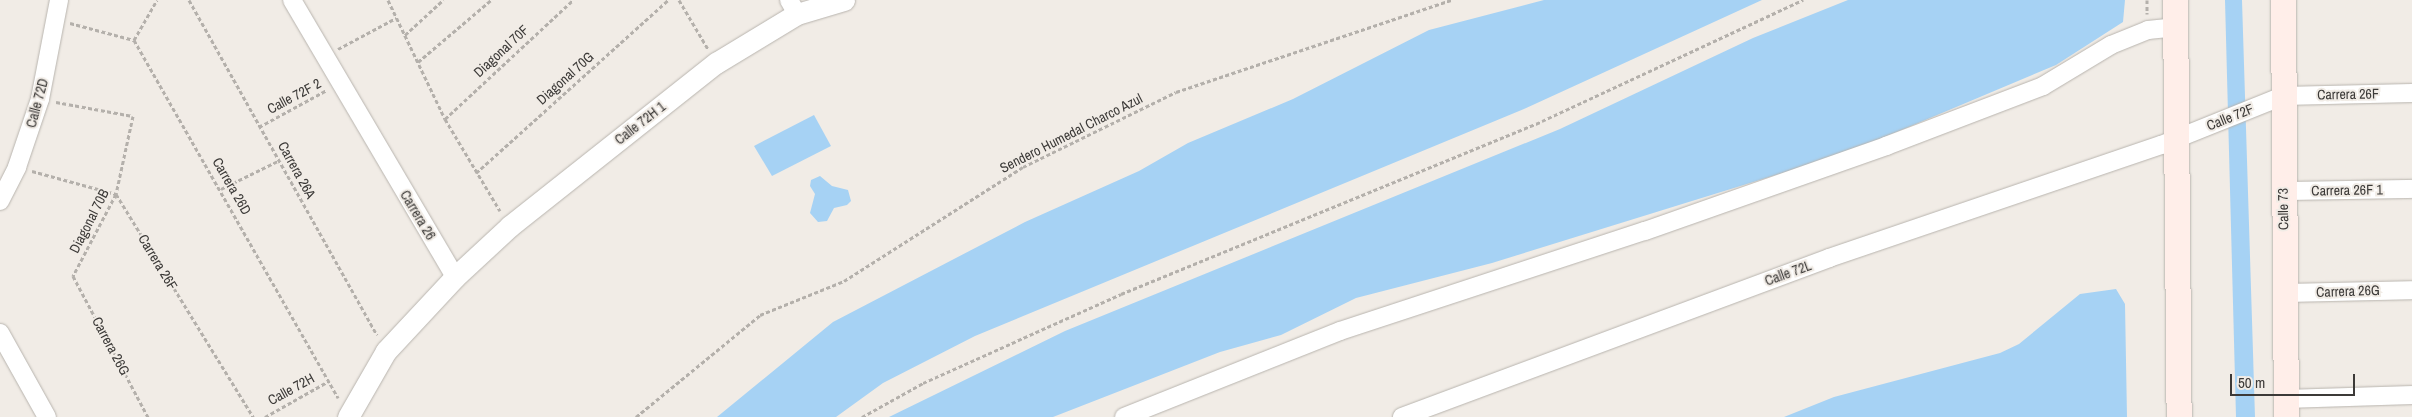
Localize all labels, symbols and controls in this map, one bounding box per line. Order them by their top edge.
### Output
street label: Diagonal 70F [470,21,532,81]
street label: Diagonal 70G [533,48,597,108]
street label: Calle 72F 2 [264,75,324,117]
street label: Calle 72D [22,76,52,130]
street label: Carrera 26F [2317,85,2379,103]
street label: Sendero Humedal Charco Azul [997,90,1145,176]
street label: Calle 72H 1 [611,98,669,148]
street label: Calle 72F [2204,100,2256,134]
street label: Carrera 26A [274,139,320,201]
street label: Carrera 26D [209,154,255,218]
street label: Carrera 26F 1 [2311,181,2383,199]
street label: Diagonal 70B [66,186,112,256]
street label: Carrera 26 [397,187,439,243]
street label: Calle 73 [2274,188,2292,230]
street label: Carrera 26F [135,231,181,293]
street label: Calle 72L [1762,257,1814,289]
street label: Carrera 26G [2316,281,2380,301]
street label: Carrera 26G [89,314,133,378]
scale bar [2232,364,2357,396]
street label: Calle 72H [265,369,317,409]
text: 50 m [2238,372,2265,393]

